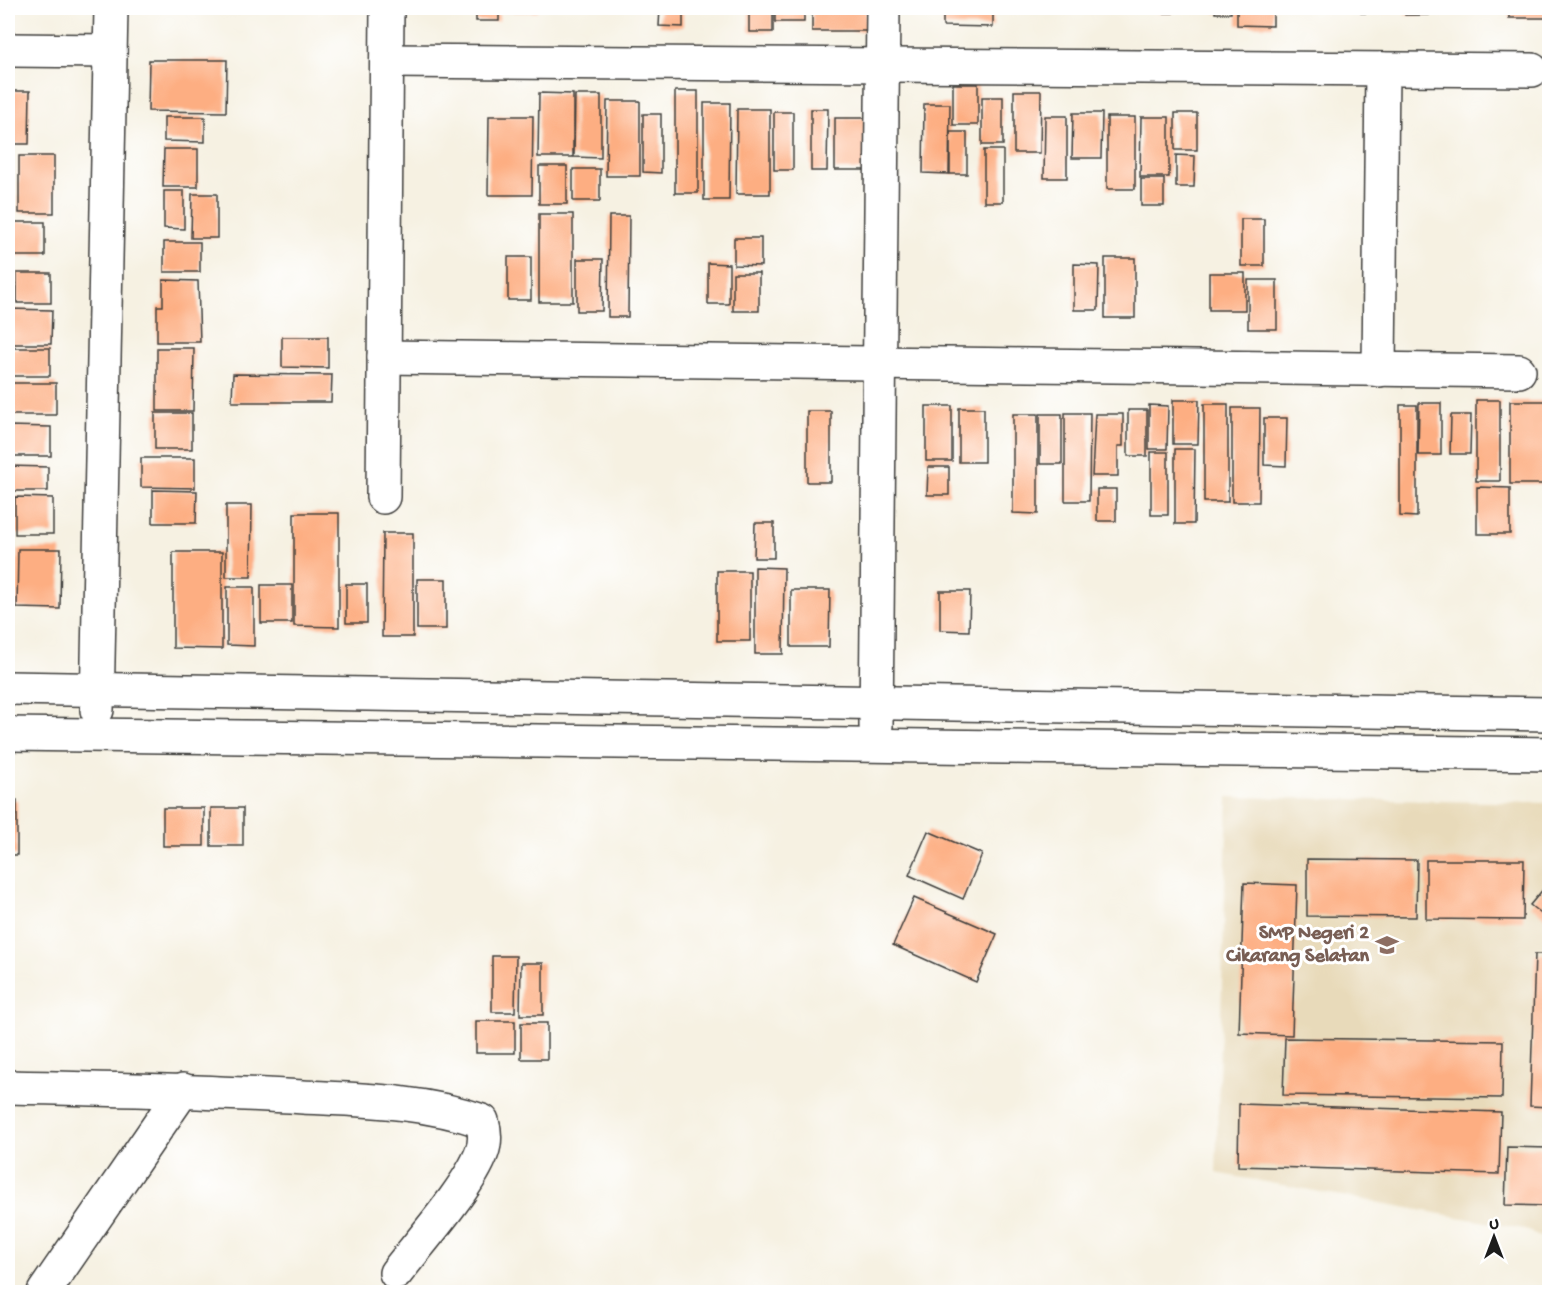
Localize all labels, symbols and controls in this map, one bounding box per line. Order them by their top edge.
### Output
place label: SMP Negeri 2 Cikarang Selatan [1225,923,1369,969]
school or university icon: SMP Negeri 2 Cikarang Selatan [1374,932,1400,958]
north arrow [1464,1207,1524,1267]
text: U [1489,1216,1499,1235]

